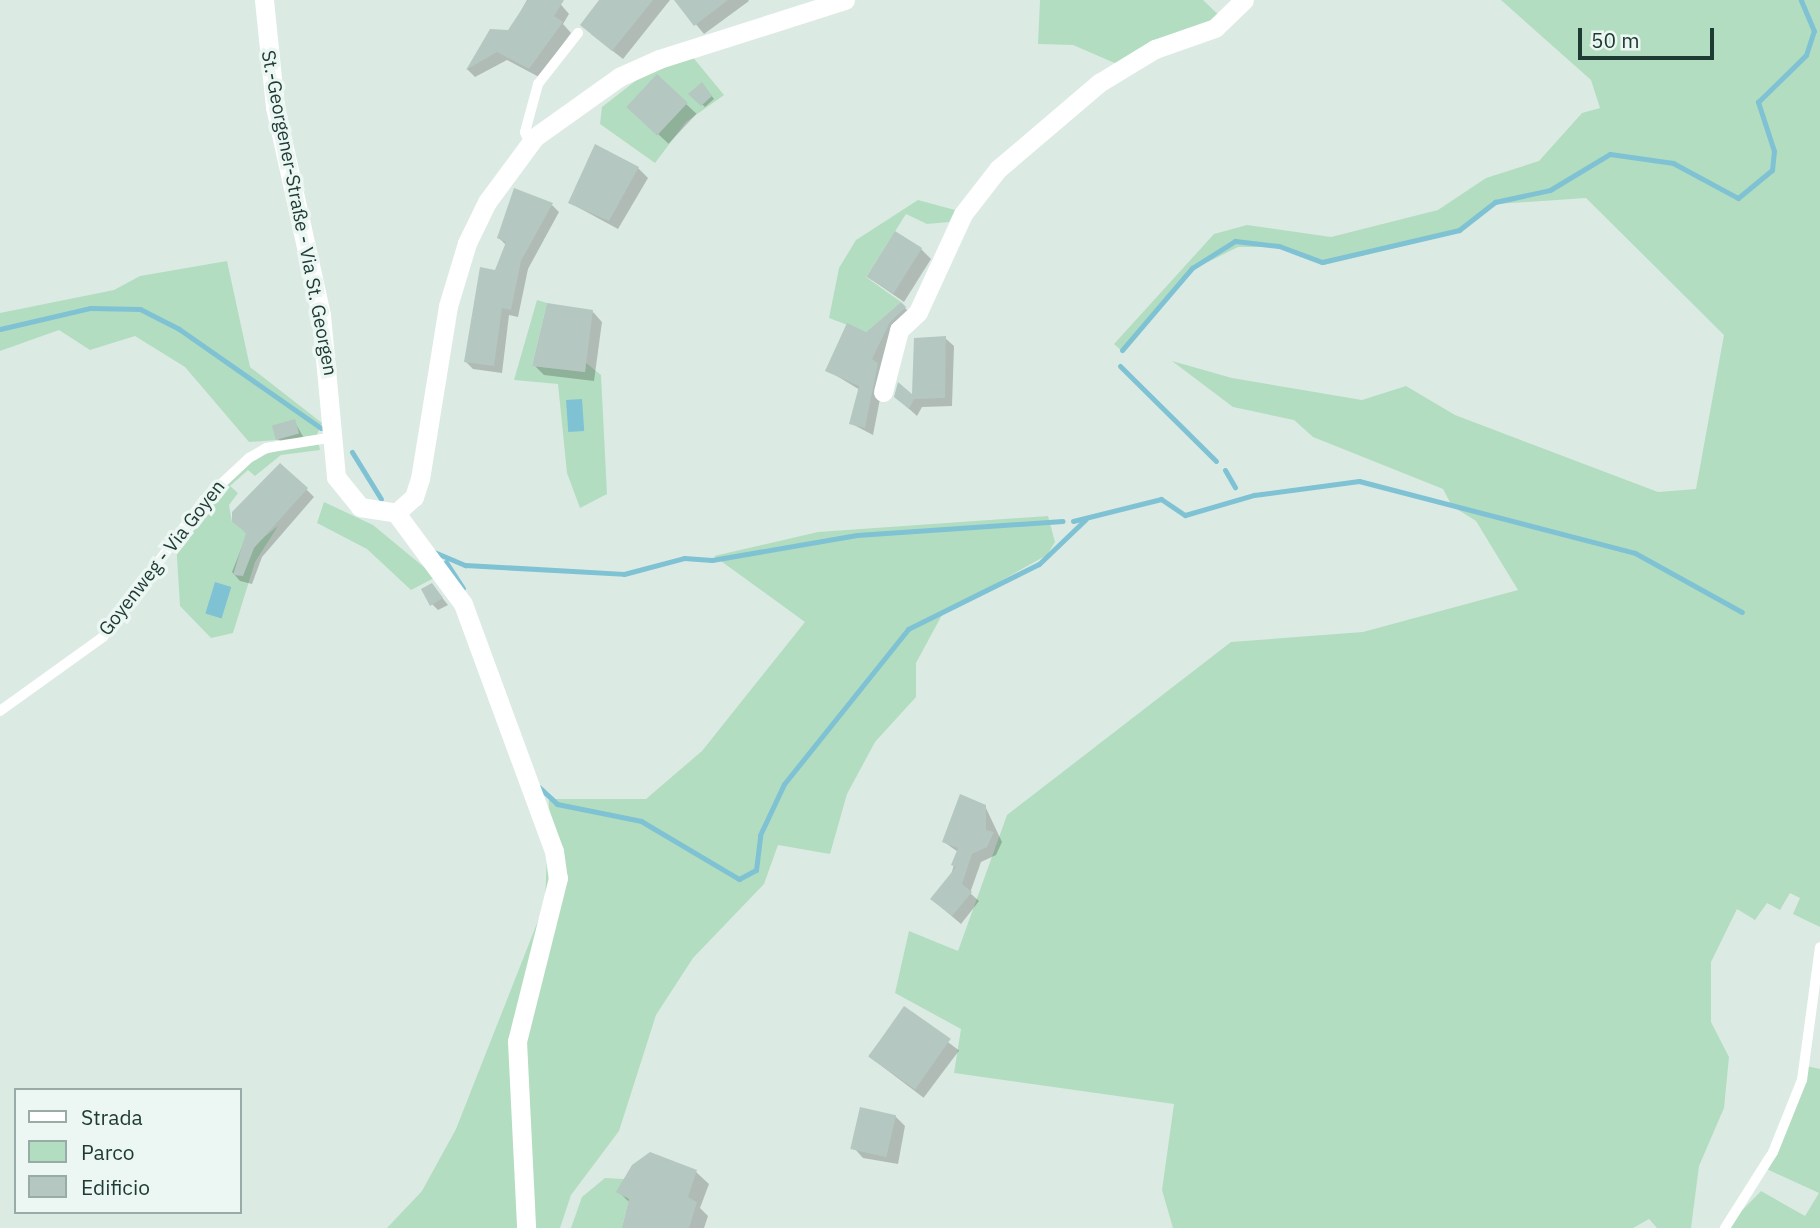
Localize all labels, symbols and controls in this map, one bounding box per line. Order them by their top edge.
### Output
scale bar [1582,14,1718,58]
text: 50 m [1591,26,1640,54]
street label: St.-Georgener-Straße - Via St. Georgen [256,48,342,378]
street label: Goyenweg - Via Goyen [94,476,230,640]
legend [14,1088,242,1214]
text: Strada [81,1103,143,1131]
text: Parco [81,1138,135,1166]
text: Edificio [81,1173,150,1201]

